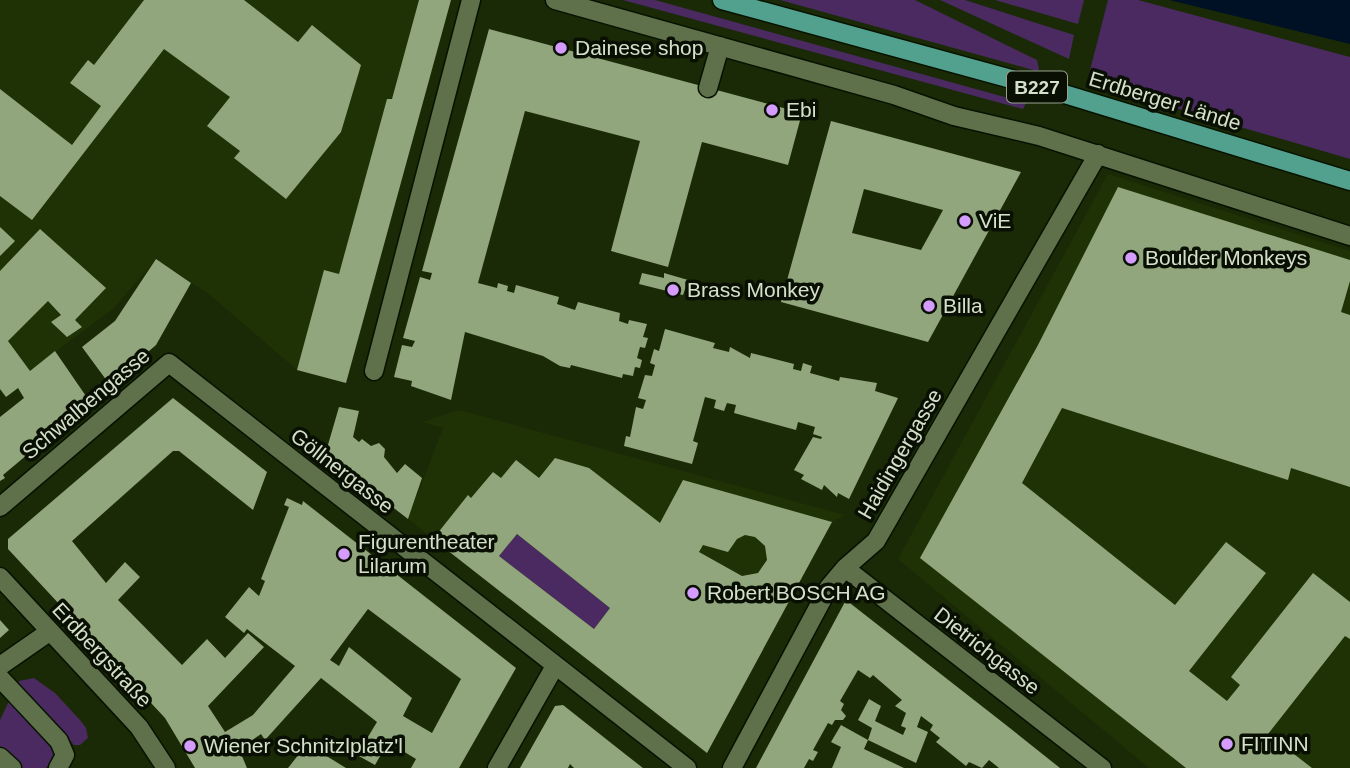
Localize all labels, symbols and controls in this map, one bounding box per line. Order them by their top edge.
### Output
place label: Dainese shop [575,36,703,59]
marker: Dainese shop [553,40,569,56]
street label: Erdberger Lände [1086,66,1244,135]
road number: B227 [1007,72,1067,102]
place label: Ebi [786,98,816,121]
marker: Ebi [764,102,780,118]
place label: ViE [979,209,1011,232]
marker: ViE [957,213,973,229]
place label: Boulder Monkeys [1145,246,1307,269]
marker: Boulder Monkeys [1123,250,1139,266]
place label: Brass Monkey [687,278,821,301]
marker: Brass Monkey [665,282,681,298]
place label: Billa [943,294,983,317]
marker: Billa [921,298,937,314]
street label: Schwalbengasse [17,344,154,463]
street label: Haidingergasse [853,385,946,523]
street label: Göllnergasse [286,423,398,518]
place label: Figurentheater Lilarum [358,530,495,577]
marker: Figurentheater Lilarum [336,546,352,562]
place label: Robert BOSCH AG [707,581,886,604]
marker: Robert BOSCH AG [685,585,701,601]
street label: Erdbergstraße [48,598,157,712]
street label: Dietrichgasse [930,602,1045,699]
place label: FITINN [1241,732,1309,755]
place label: Wiener Schnitzlplatz'l [204,734,403,757]
marker: FITINN [1219,736,1235,752]
marker: Wiener Schnitzlplatz'l [182,738,198,754]

